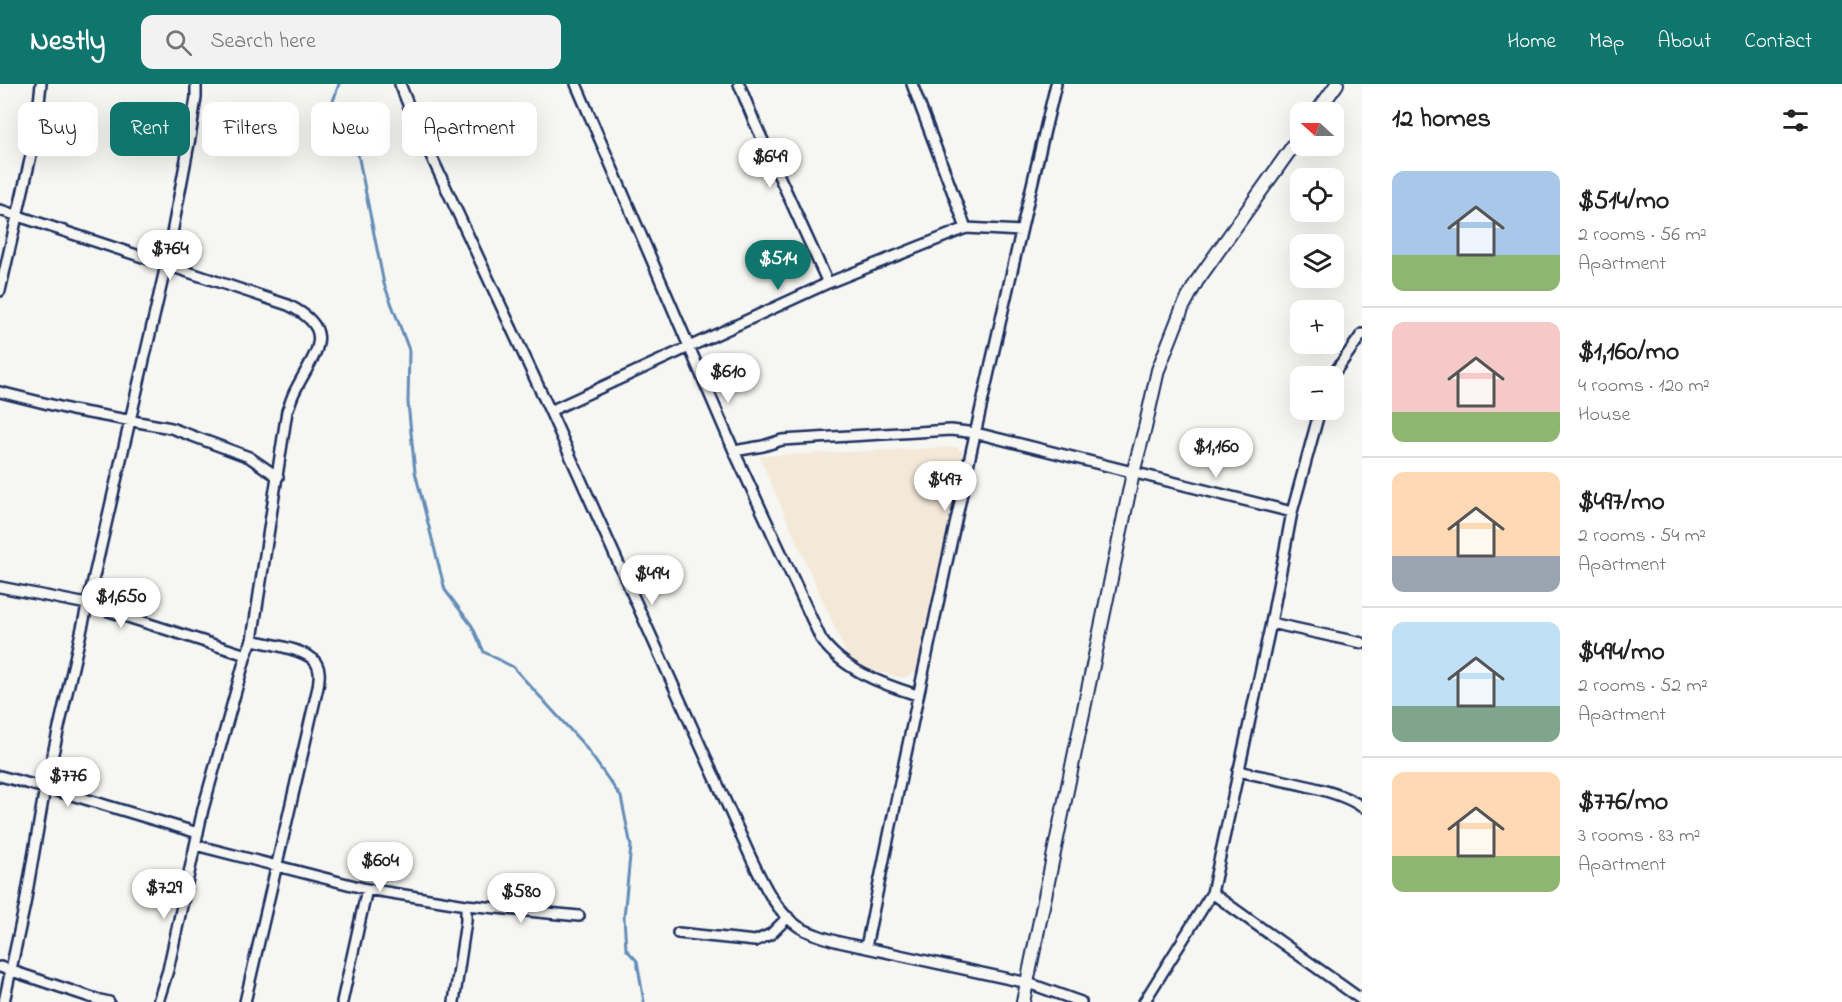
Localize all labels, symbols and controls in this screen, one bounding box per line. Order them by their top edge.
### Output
search box [141,15,561,69]
text: Nestly [30,22,105,63]
icon: search [162,26,195,59]
text: Search here [210,26,316,58]
text: Home [1507,27,1556,57]
text: Map [1589,27,1624,57]
text: About [1657,27,1711,57]
text: Contact [1744,27,1812,57]
text: 12 homes [1392,101,1491,139]
chip: Buy [18,102,98,156]
chip: Rent [110,102,190,156]
chip: Filters [202,102,299,156]
chip: New [311,102,390,156]
chip: Apartment [402,102,537,156]
north arrow [1290,102,1344,156]
map controls [1290,102,1344,420]
icon: filters [1779,104,1812,137]
pin: $649 [734,138,806,189]
text: $649 [752,143,788,172]
button: locate [1290,168,1344,222]
text: $514/mo [1578,183,1669,221]
icon: home [1440,195,1512,267]
text: 2 rooms · 56 m² [1578,221,1707,250]
pin: $764 [134,230,206,281]
button: layers [1290,234,1344,288]
text: $764 [151,235,189,264]
pin: $514 [742,240,814,291]
text: $514 [759,245,797,274]
text: Apartment [1578,250,1666,279]
button: + [1290,300,1344,354]
text: $1,160/mo [1578,334,1679,372]
icon: home [1440,346,1512,418]
pin: $610 [692,353,764,404]
text: $610 [710,358,746,387]
button: − [1290,366,1344,420]
text: 4 rooms · 120 m² [1578,372,1710,401]
text: House [1578,401,1631,430]
pin: $1,160 [1167,428,1265,479]
text: $1,160 [1193,433,1239,462]
pin: $497 [909,461,981,512]
text: $497 [928,466,962,495]
text: $497/mo [1578,484,1665,522]
icon: home [1440,496,1512,568]
text: 2 rooms · 54 m² [1578,522,1706,551]
text: Apartment [1578,551,1666,580]
pin: $494 [616,555,688,606]
text: $494 [635,560,669,589]
pin: $1,650 [72,578,170,629]
text: $1,650 [96,583,146,612]
text: $494/mo [1578,634,1665,672]
icon: home [1440,646,1512,718]
text: 2 rooms · 52 m² [1578,672,1708,701]
text: Apartment [1578,701,1666,730]
pin: $776 [32,757,104,808]
text: $776 [49,762,87,791]
text: $776/mo [1578,784,1668,822]
icon: home [1440,796,1512,868]
text: 3 rooms · 83 m² [1578,822,1700,851]
pin: $604 [344,842,416,893]
text: $604 [361,847,399,876]
text: Apartment [1578,851,1666,880]
pin: $729 [128,869,200,920]
pin: $580 [485,873,557,924]
text: $729 [146,874,182,903]
text: $580 [501,878,541,907]

